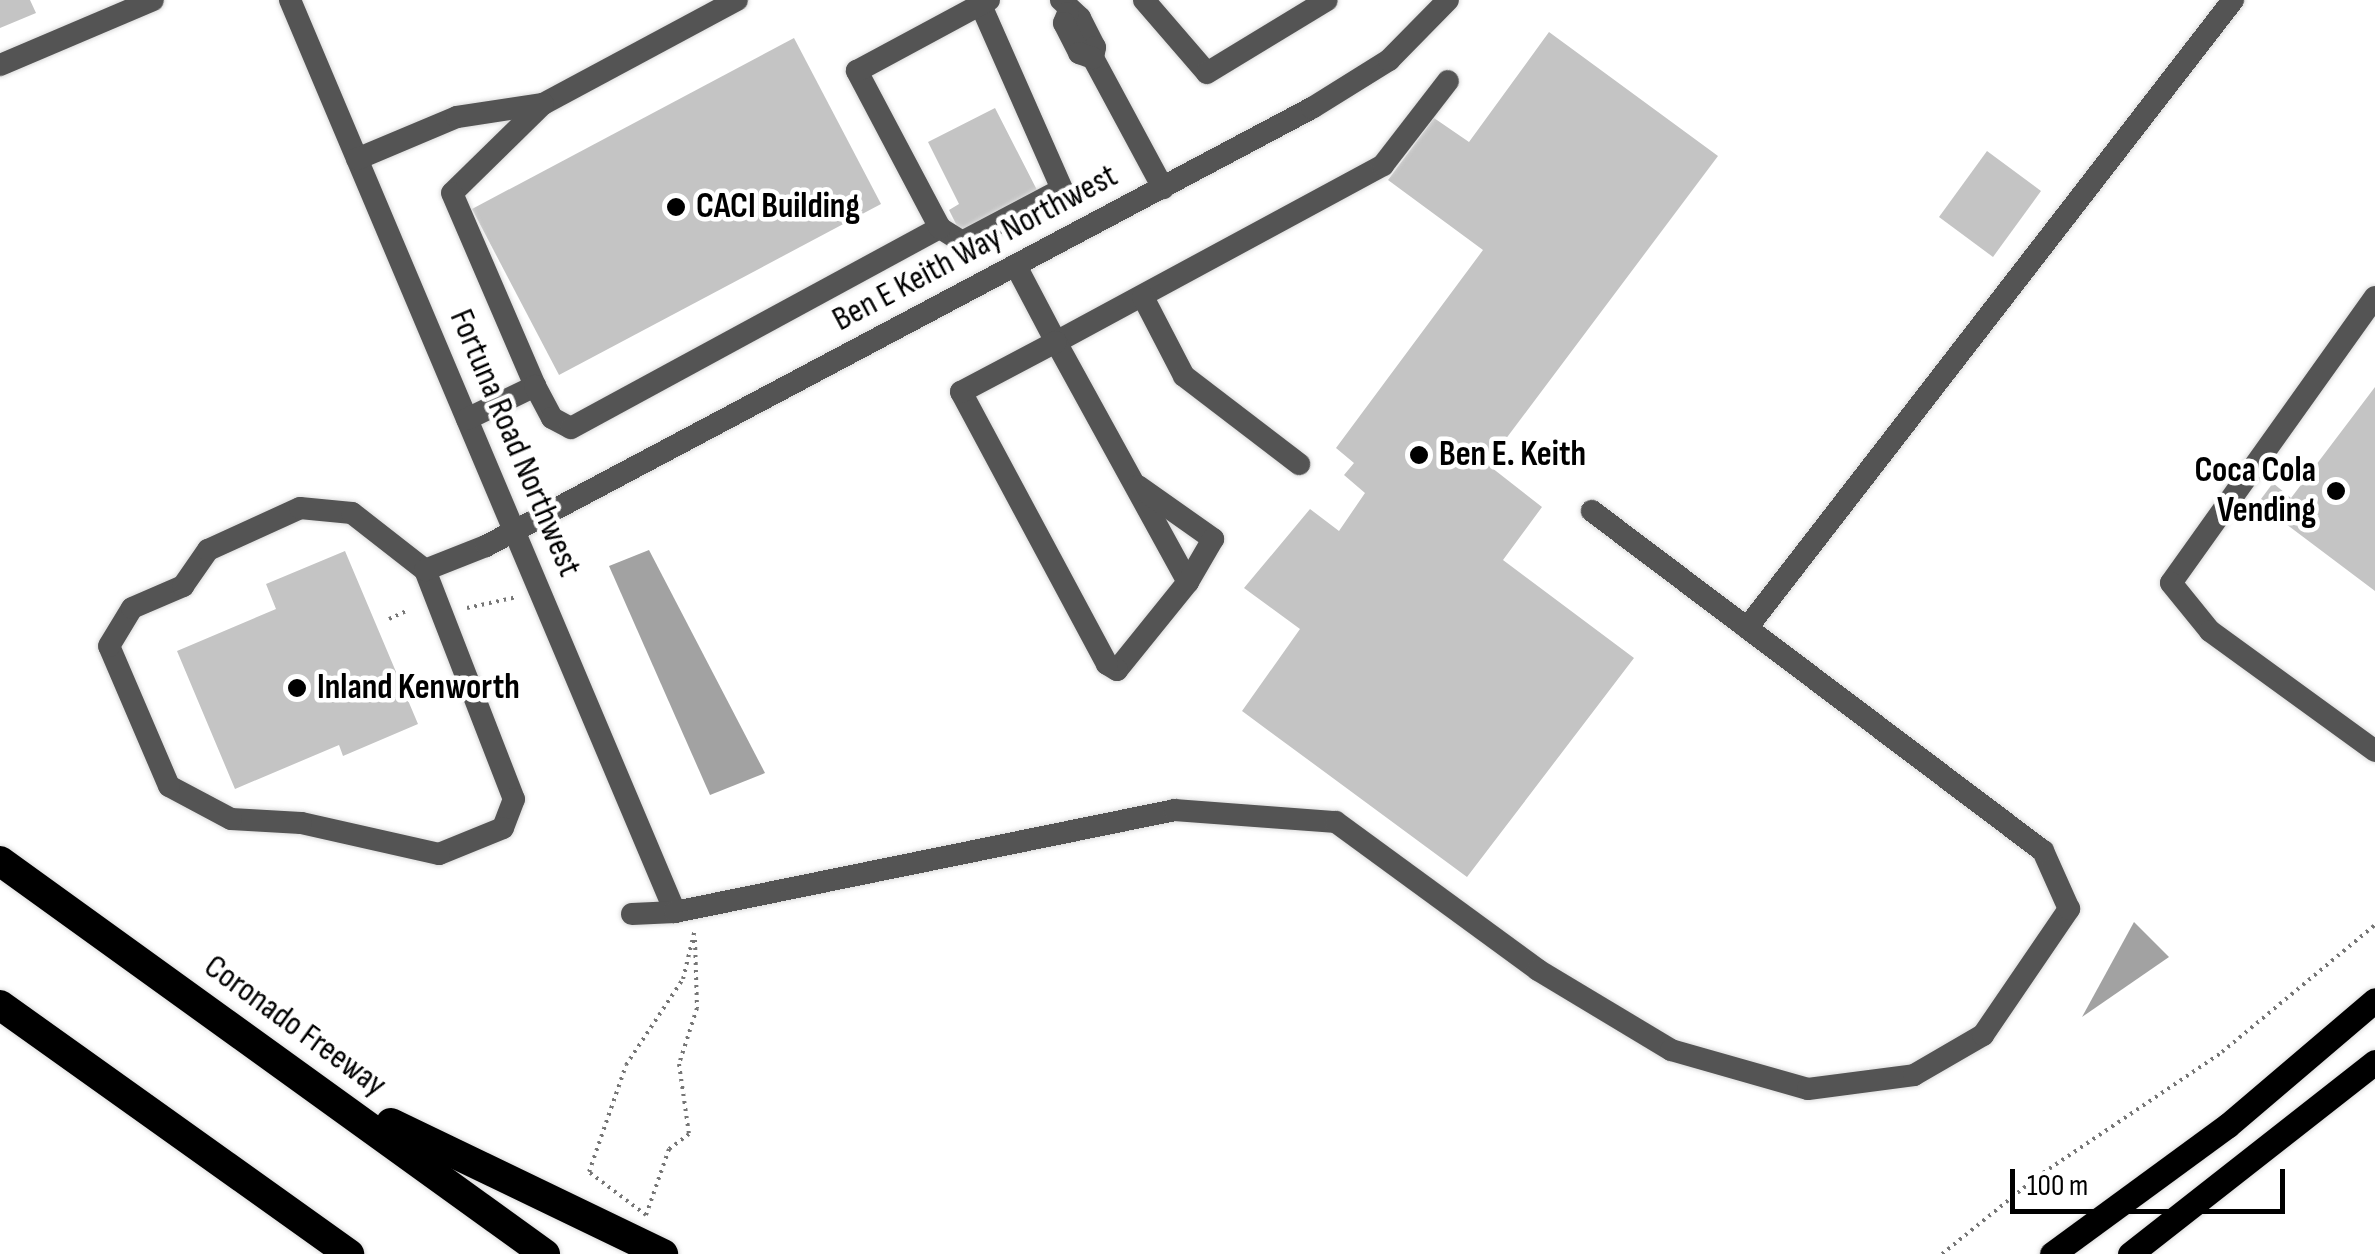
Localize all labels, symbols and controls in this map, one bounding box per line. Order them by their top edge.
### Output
street label: Ben E Keith Way Northwest [825,155,1125,341]
place label: CACI Building [696,186,860,228]
marker: CACI Building [665,196,687,218]
street label: Fortuna Road Northwest [440,303,590,583]
place label: Ben E. Keith [1439,434,1586,476]
marker: Ben E. Keith [1408,444,1430,466]
place label: Coca Cola Vending [2194,450,2316,532]
marker: Coca Cola Vending [2325,480,2347,502]
place label: Inland Kenworth [317,667,520,709]
marker: Inland Kenworth [286,677,308,699]
street label: Coronado Freeway [196,946,394,1106]
scale bar [2015,1149,2290,1211]
text: 100 m [2027,1168,2088,1204]

